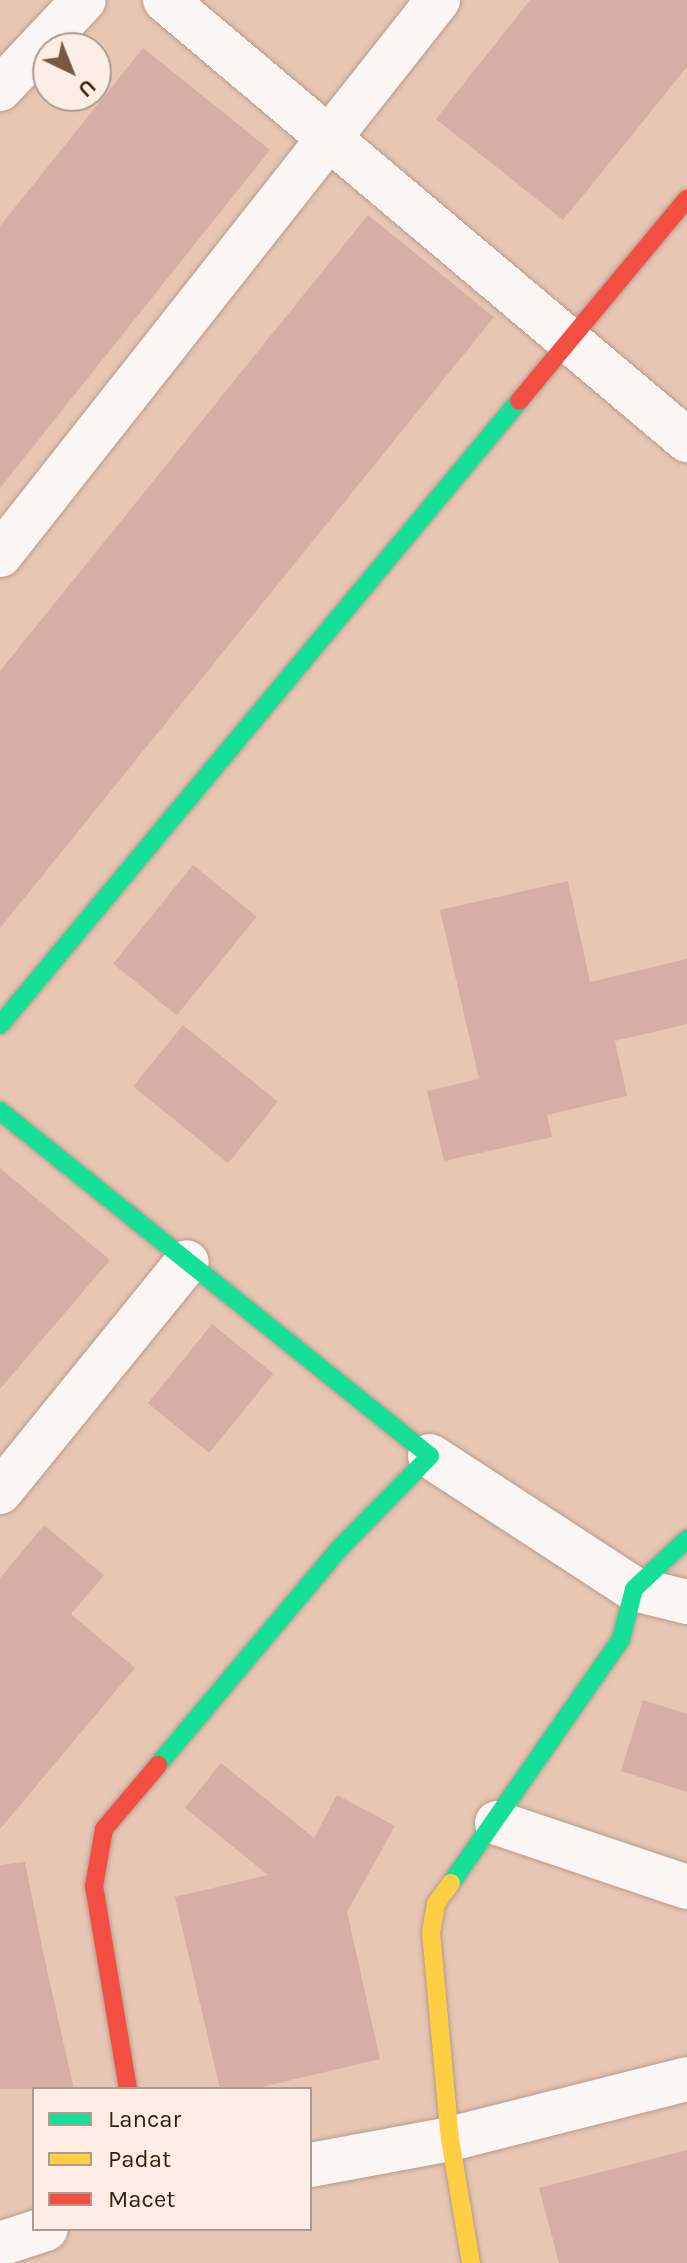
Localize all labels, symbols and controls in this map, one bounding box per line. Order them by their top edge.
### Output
north arrow [32,32,112,112]
text: U [73,73,101,103]
legend [32,2087,312,2231]
text: Lancar [108,2105,181,2133]
text: Padat [108,2145,171,2173]
text: Macet [108,2185,175,2213]

